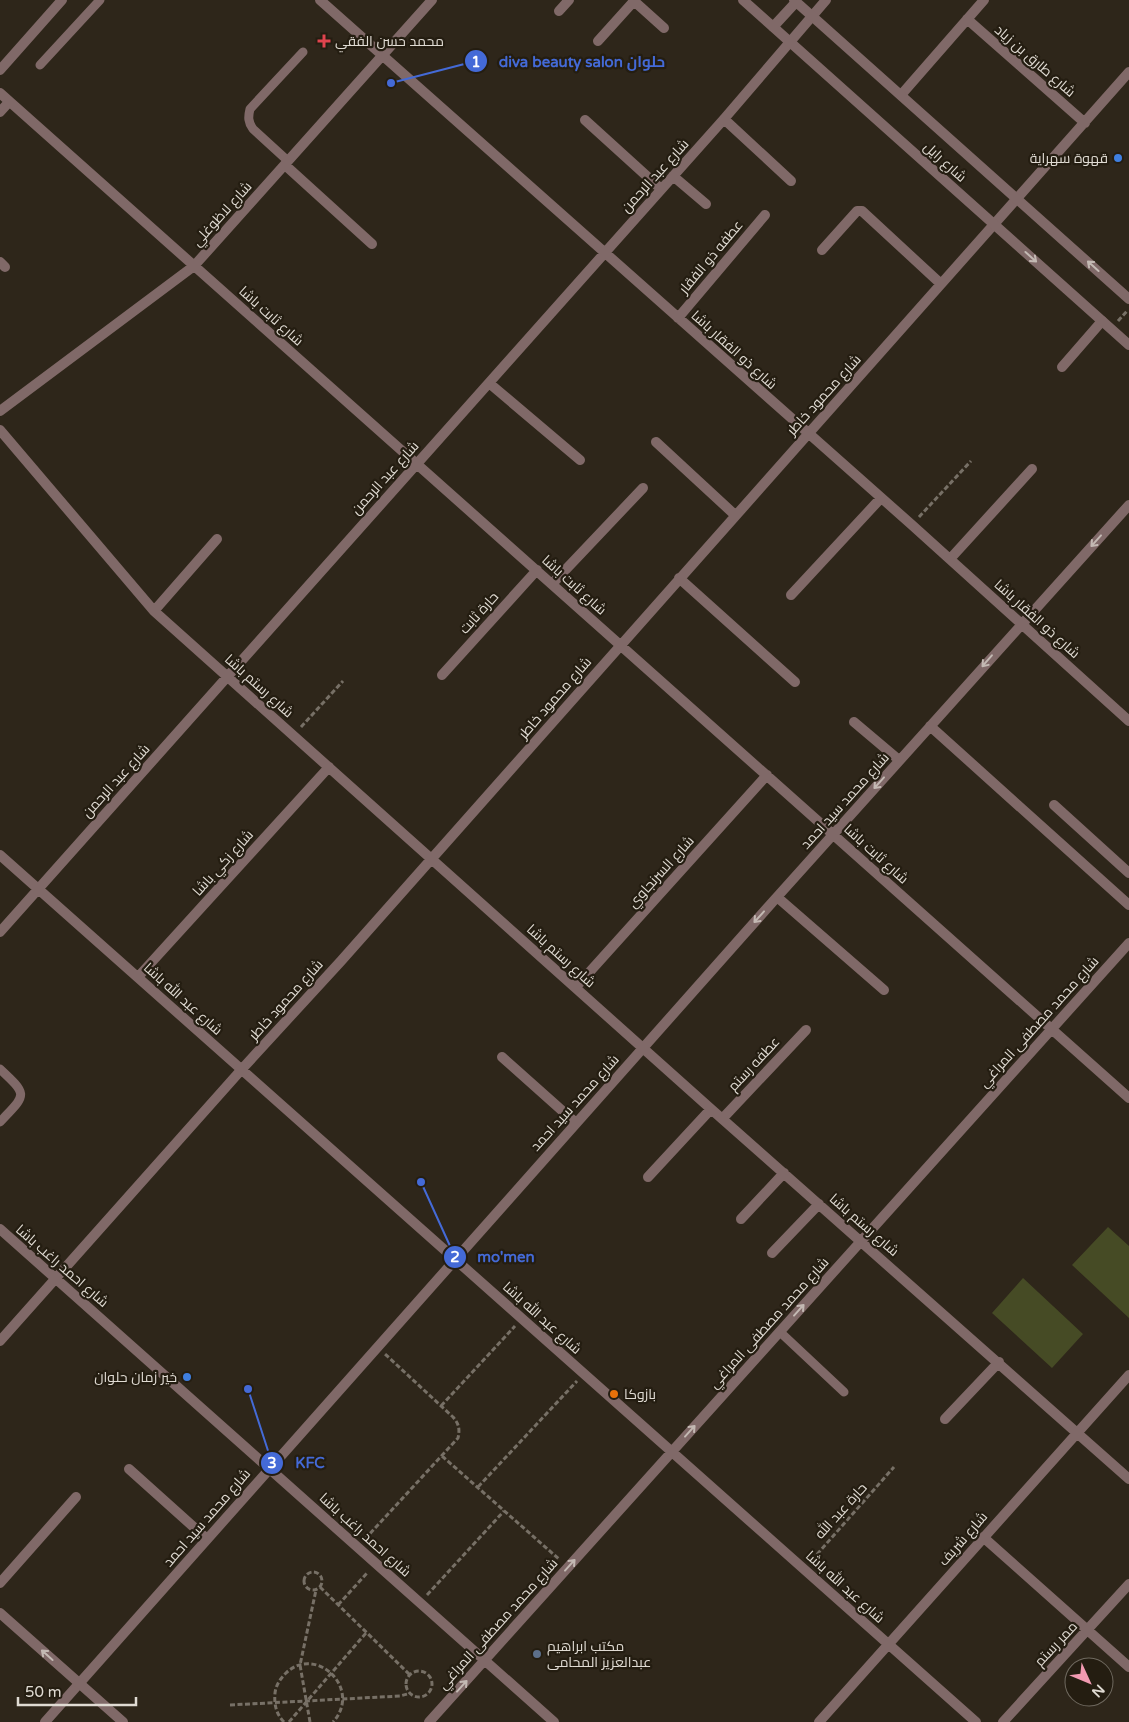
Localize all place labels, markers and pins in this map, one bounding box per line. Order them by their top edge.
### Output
place label: محمد حسن الفقي [335,33,444,53]
marker: محمد حسن الفقي [317,34,331,48]
callout: diva beauty salon حلوان [464,46,675,76]
place label: قهوة سهراية [1030,150,1108,167]
marker: قهوة سهراية [1112,152,1124,164]
callout: mo'men [443,1242,545,1272]
place label: خير زمان حلوان [94,1369,177,1386]
marker: خير زمان حلوان [181,1371,193,1383]
place label: بازوكا [624,1386,656,1403]
marker: بازوكا [608,1388,620,1400]
callout: KFC [260,1448,334,1478]
place label: مكتب ابراهيم عبدالعزيز المحامى [547,1638,651,1671]
marker: مكتب ابراهيم عبدالعزيز المحامى [531,1648,543,1660]

